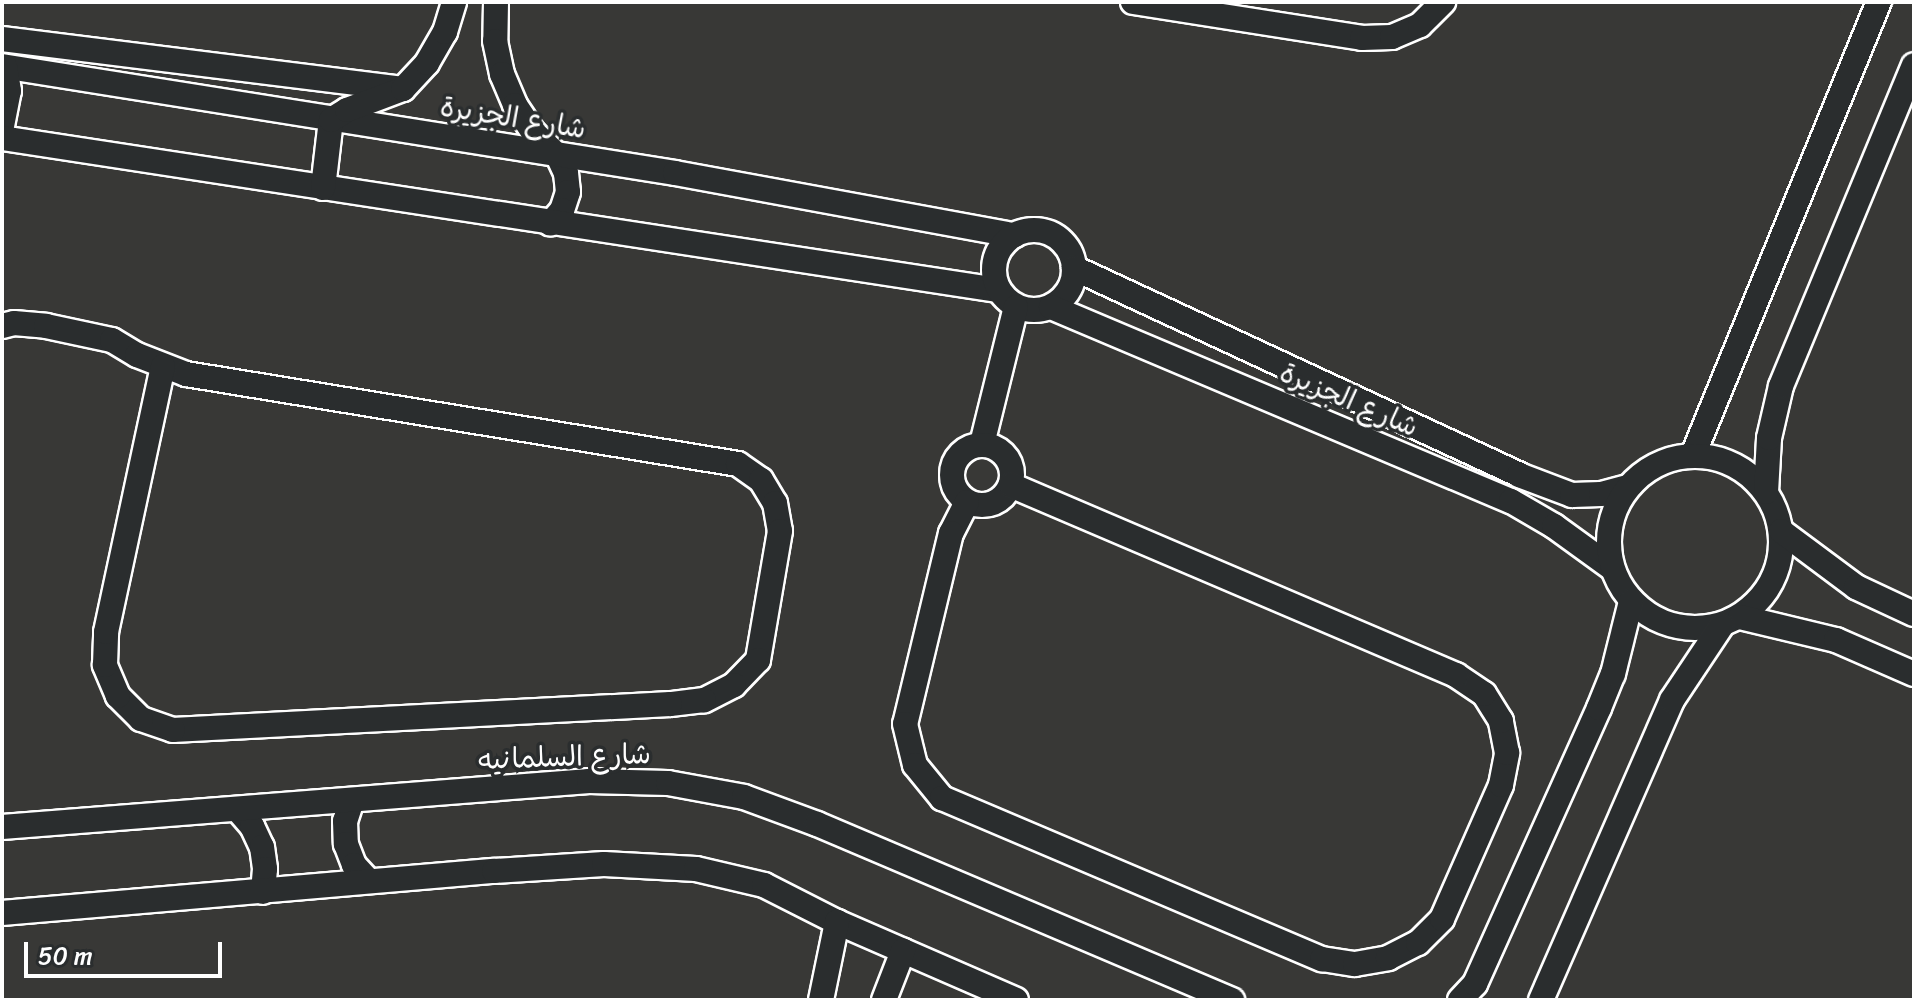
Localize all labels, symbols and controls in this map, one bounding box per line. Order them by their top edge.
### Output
street label: شارع الجزيرة [438,90,588,146]
street label: شارع الجزيرة [1275,356,1423,444]
street label: شارع السلمانيه [477,737,651,777]
scale bar [28,926,226,976]
text: 50 m [38,935,93,977]

